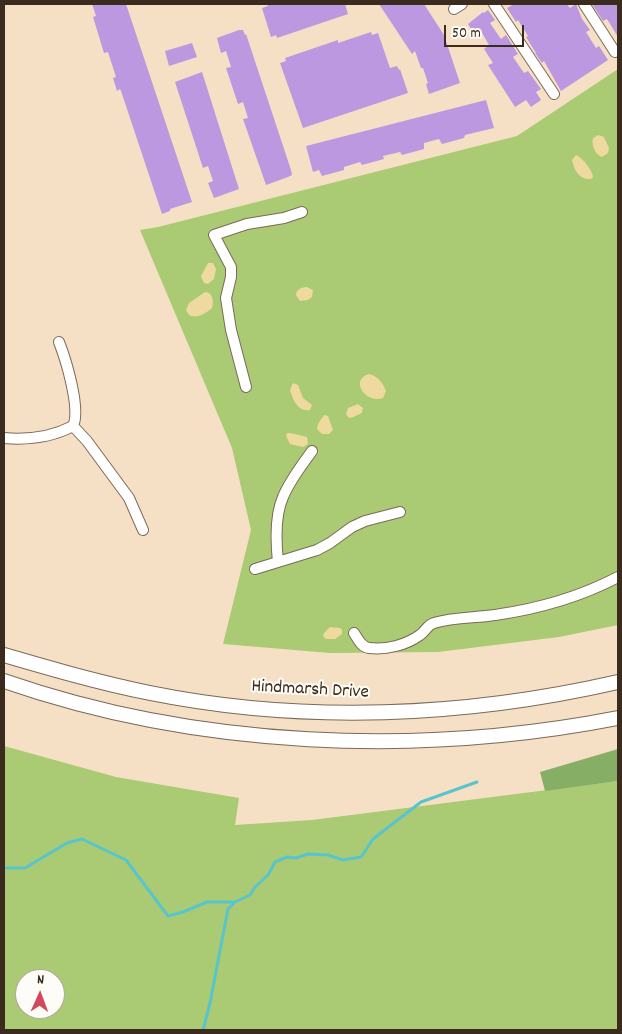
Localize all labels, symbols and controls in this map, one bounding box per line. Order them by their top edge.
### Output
scale bar [447,15,527,47]
text: 50 m [452,23,481,45]
street label: Hindmarsh Drive [251,677,369,705]
north arrow [15,969,65,1019]
text: N [37,970,44,990]

